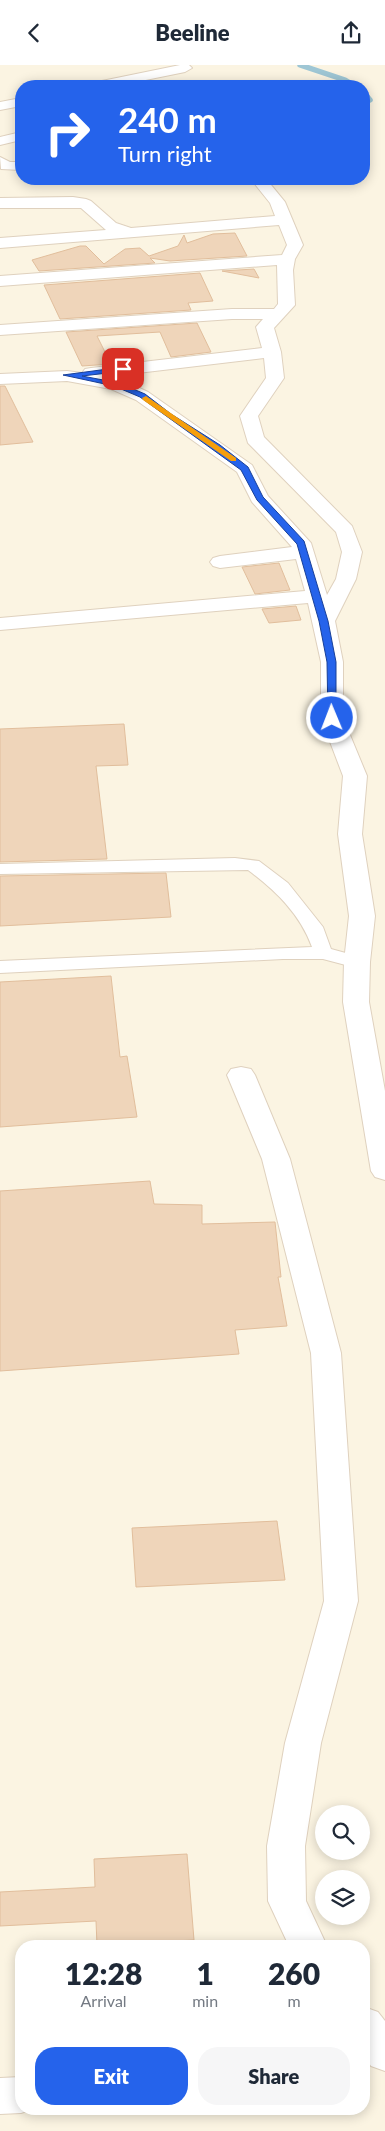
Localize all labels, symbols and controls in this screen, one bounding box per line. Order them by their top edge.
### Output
icon: back [20,19,48,47]
text: Beeline [155,19,230,46]
icon: share [337,19,365,47]
text: 240 m [118,98,217,140]
icon: right [35,100,100,165]
text: Turn right [118,140,212,167]
pin [102,348,144,390]
icon: arrive [109,355,137,383]
position arrow [305,691,357,743]
map controls [315,1805,370,1925]
button: search [315,1805,370,1860]
button: layers [315,1870,370,1925]
text: 12:28 [65,1955,142,1991]
text: 1 [196,1955,214,1991]
text: 260 [268,1955,320,1991]
text: Arrival [81,1991,127,2010]
text: min [192,1991,218,2010]
text: m [287,1991,301,2010]
button: Exit [35,2047,188,2105]
button: Share [198,2047,350,2105]

